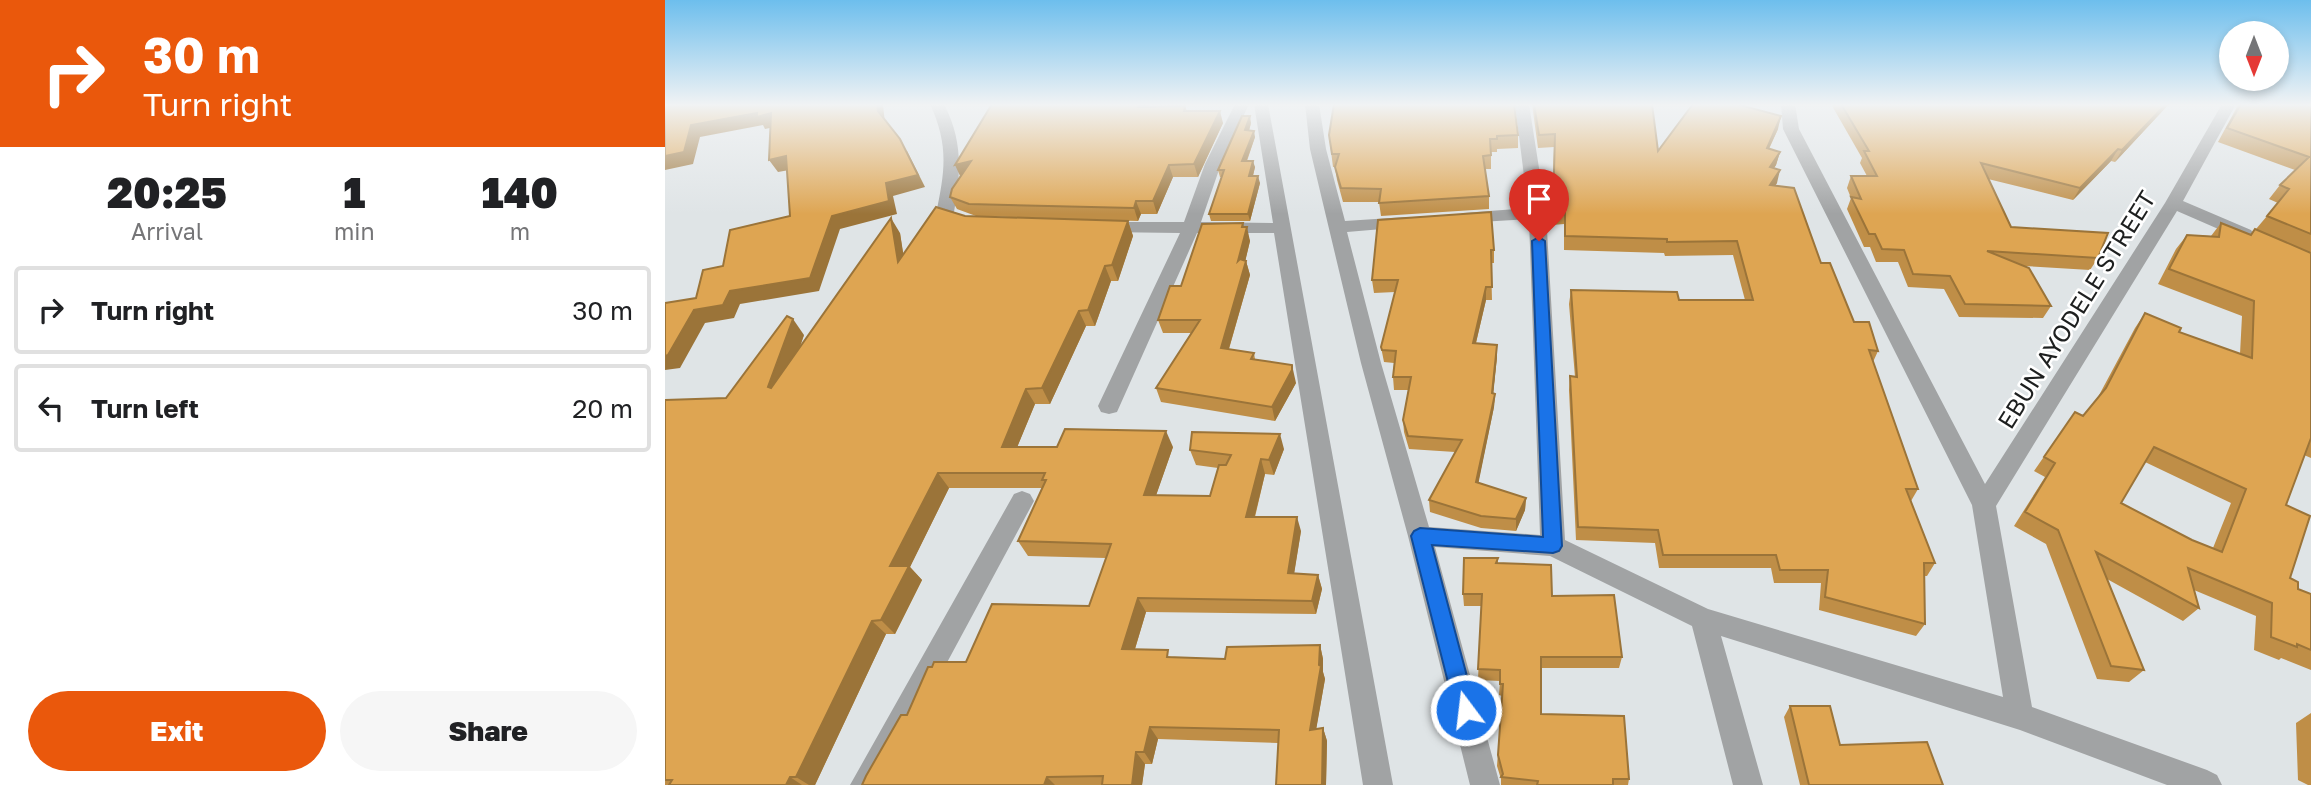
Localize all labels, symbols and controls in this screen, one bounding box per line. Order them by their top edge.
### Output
north arrow [2219,21,2289,91]
map controls [2219,21,2289,91]
text: 30 m [143,25,260,84]
icon: right [28,28,119,119]
text: Turn right [143,85,292,123]
text: 20:25 [107,167,227,217]
text: 1 [343,167,365,217]
text: 140 [482,167,558,217]
pin [1509,169,1569,241]
icon: arrive [1520,180,1558,218]
street label: EBUN AYODELE STREET [1991,185,2161,434]
text: Arrival [131,217,203,245]
text: min [334,217,375,245]
text: m [510,217,530,245]
icon: right [32,291,70,329]
text: Turn right [91,295,214,326]
text: 30 m [572,295,633,326]
icon: left [32,389,70,427]
text: Turn left [91,393,199,424]
text: 20 m [572,393,633,424]
position arrow [1429,673,1503,747]
button: Exit [28,691,326,771]
button: Share [340,691,637,771]

